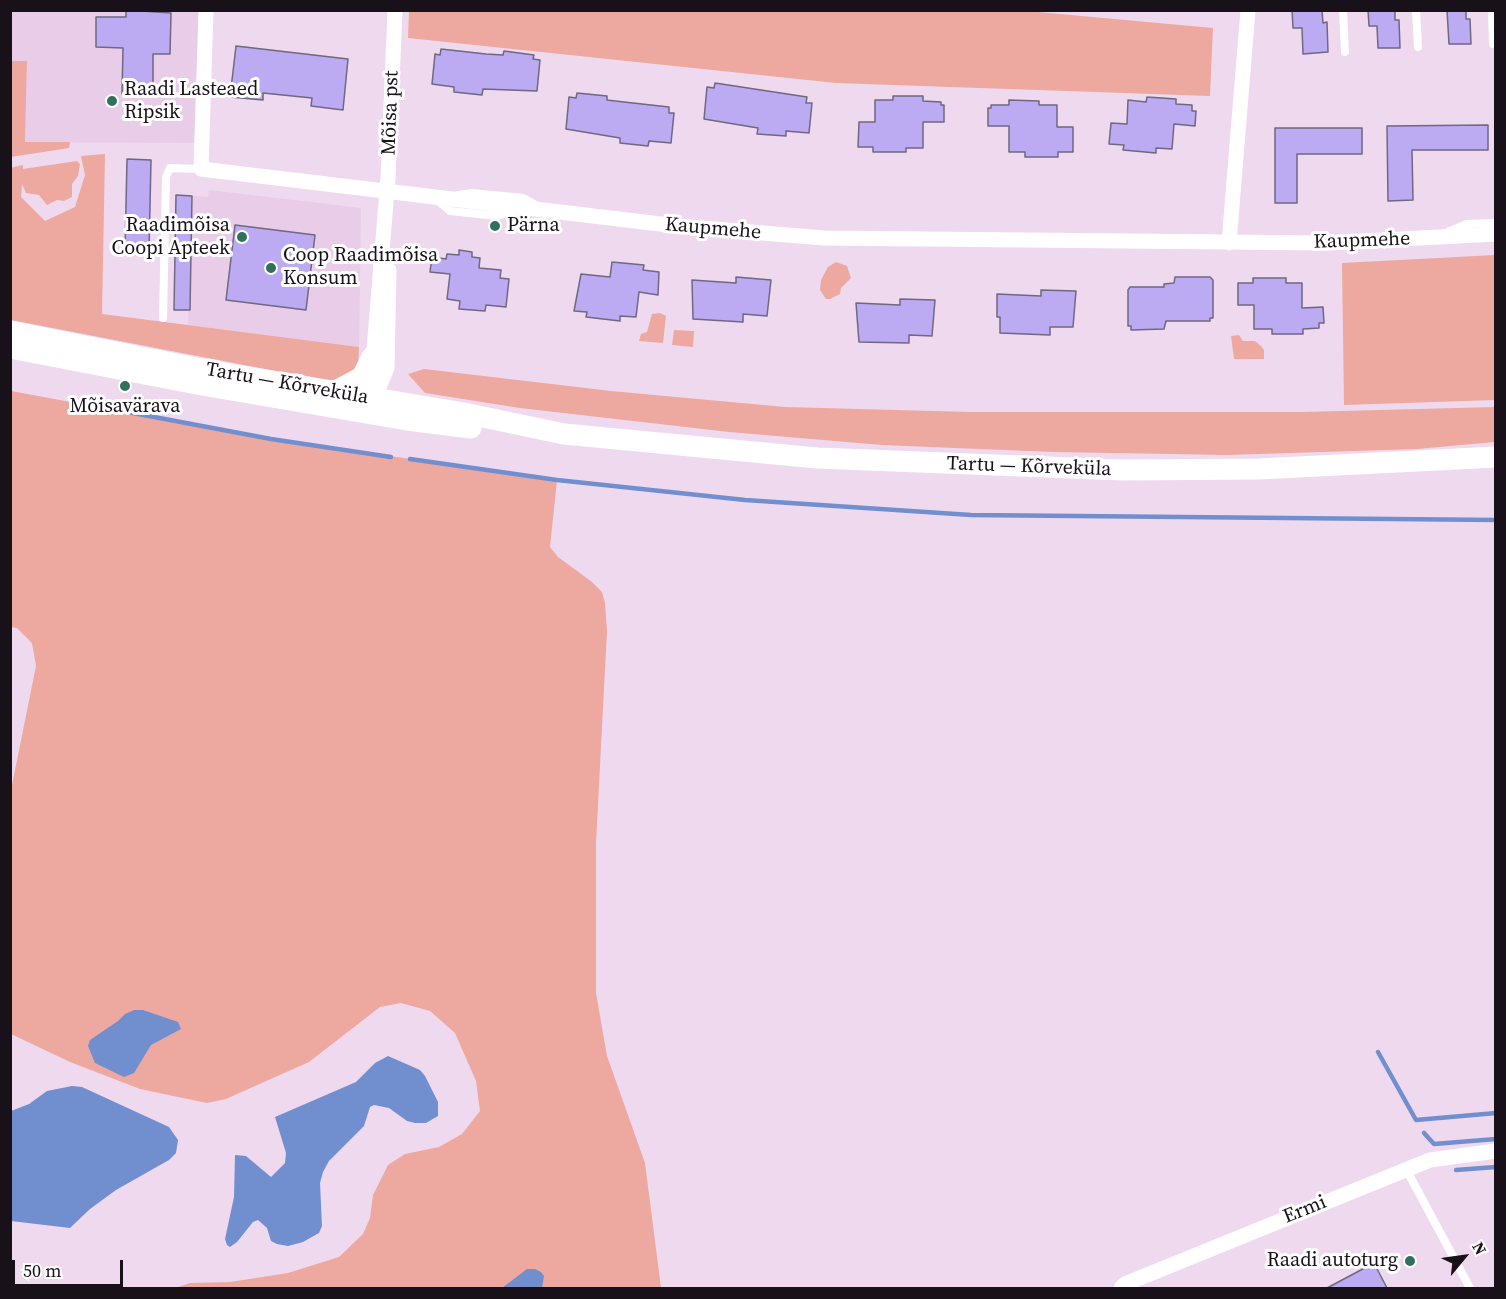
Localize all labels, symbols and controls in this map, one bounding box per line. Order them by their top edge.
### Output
street label: Mõisa pst [378,70,404,156]
place label: Raadi Lasteaed Ripsik [124,78,258,125]
marker: Raadi Lasteaed Ripsik [105,94,119,108]
street label: Kaupmehe [664,213,762,245]
place label: Raadimõisa Coopi Apteek [112,214,230,261]
place label: Pärna [507,214,560,238]
marker: Pärna [488,219,502,233]
street label: Kaupmehe [1313,227,1411,255]
marker: Raadimõisa Coopi Apteek [235,230,249,244]
place label: Coop Raadimõisa Konsum [283,244,438,291]
marker: Coop Raadimõisa Konsum [264,261,278,275]
street label: Tartu — Kõrveküla [204,358,370,410]
marker: Mõisavärava [118,379,132,393]
place label: Mõisavärava [70,395,180,419]
street label: Tartu — Kõrveküla [946,452,1112,482]
street label: Ermi [1280,1191,1330,1229]
north arrow [1434,1227,1494,1287]
text: N [1467,1238,1492,1259]
scale bar [15,1248,126,1286]
place label: Raadi autoturg [1267,1249,1398,1273]
marker: Raadi autoturg [1403,1254,1417,1268]
text: 50 m [23,1258,61,1283]

